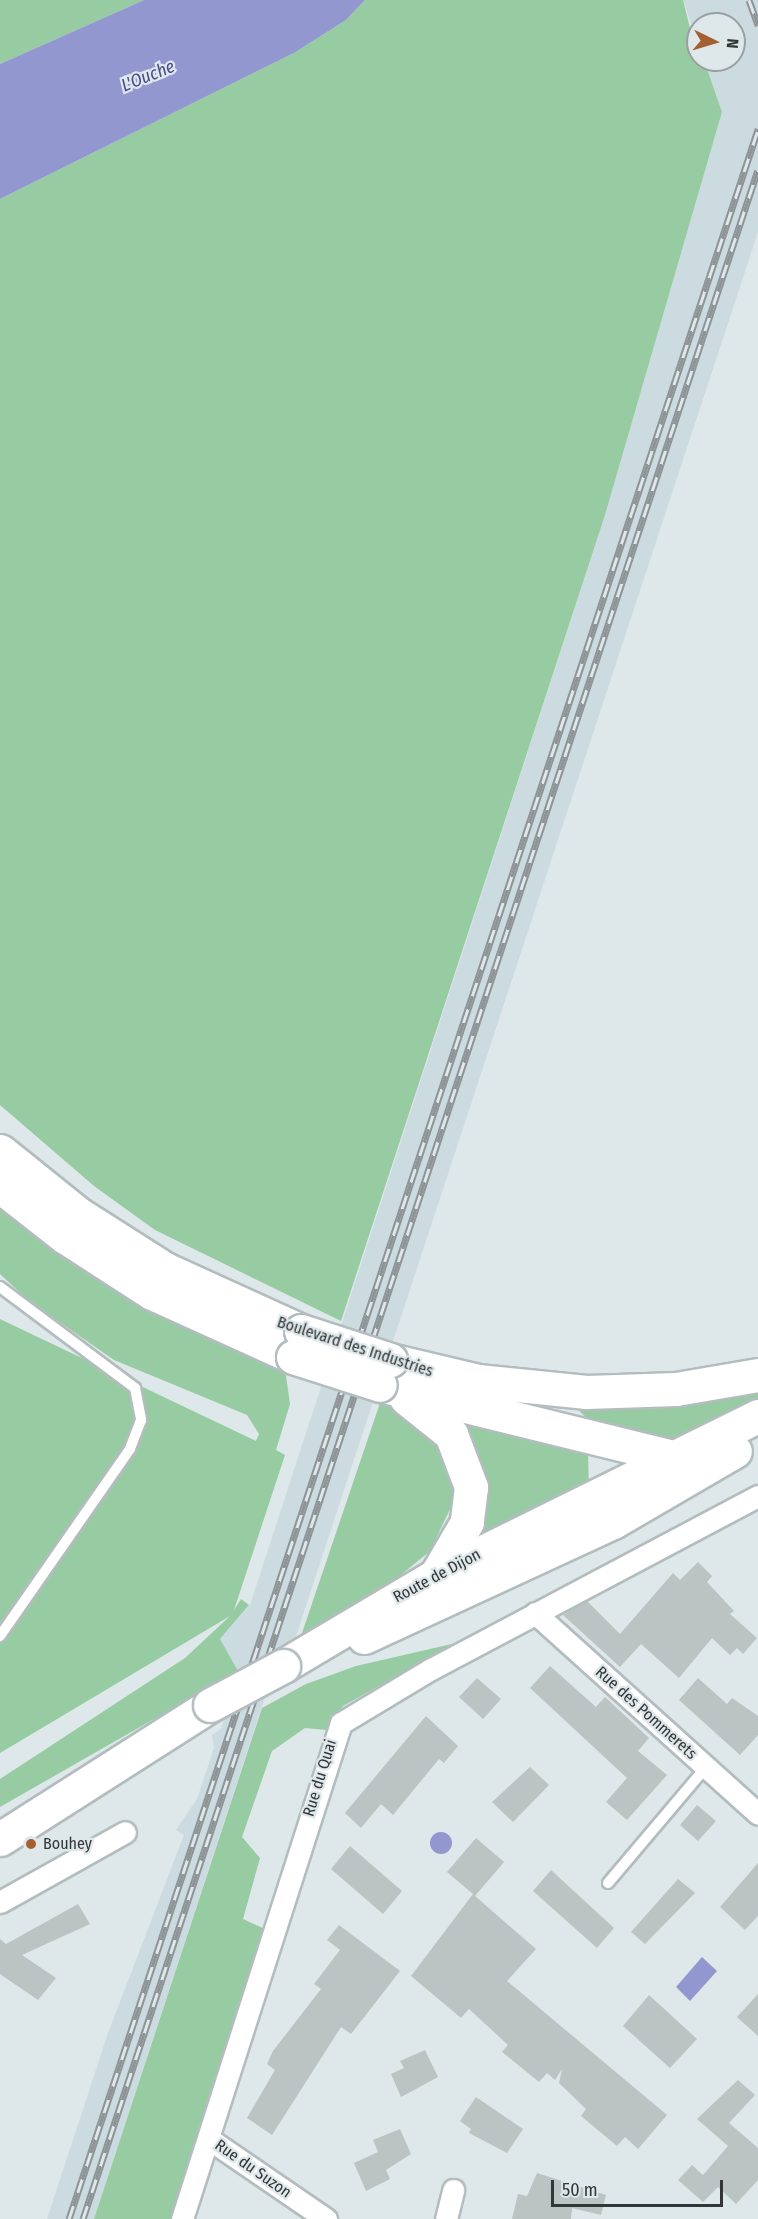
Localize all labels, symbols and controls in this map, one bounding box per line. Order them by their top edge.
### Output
north arrow [686,12,746,72]
text: N [723,38,742,49]
water label: L'Ouche [118,56,178,96]
street label: Boulevard des Industries [275,1313,435,1381]
street label: Route de Dijon [390,1545,484,1607]
street label: Rue des Pommerets [591,1662,701,1764]
street label: Rue du Quai [299,1737,341,1819]
place label: Bouhey [43,1834,92,1854]
marker: Bouhey [24,1837,38,1851]
street label: Rue du Suzon [211,2136,295,2202]
scale bar [554,2168,726,2206]
text: 50 m [562,2179,598,2201]

